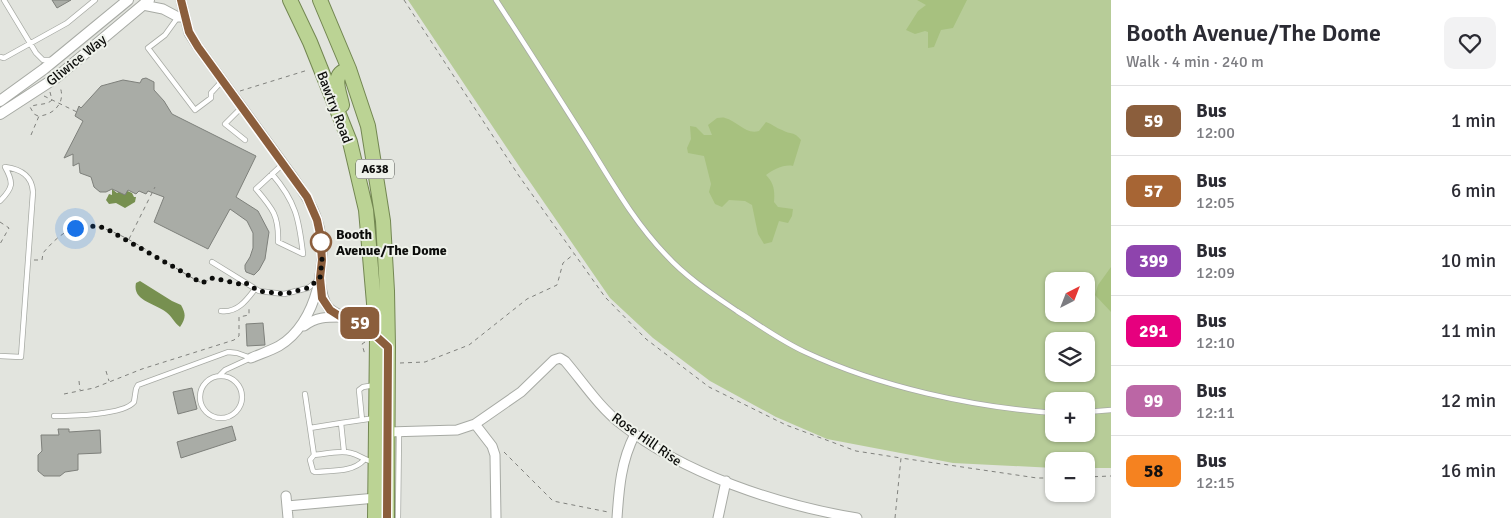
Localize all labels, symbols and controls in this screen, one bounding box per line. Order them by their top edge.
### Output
button: heart [1444,17,1496,69]
text: Booth Avenue/The Dome [1126,18,1381,48]
street label: Gliwice Way [43,31,110,90]
text: Walk · 4 min · 240 m [1126,52,1264,72]
street label: Bawtry Road [313,69,356,146]
text: Bus [1196,99,1227,123]
text: 1 min [1451,109,1496,133]
text: 59 [1144,110,1163,132]
text: 12:00 [1196,123,1235,143]
road number: A638 [356,160,394,178]
text: Bus [1196,169,1227,193]
text: 6 min [1451,179,1496,203]
text: 57 [1144,180,1163,202]
text: 12:05 [1196,193,1235,213]
your location [63,216,88,241]
place label: Booth Avenue/The Dome [336,226,447,259]
marker: Booth Avenue/The Dome [310,231,332,253]
text: Bus [1196,239,1227,263]
text: 10 min [1441,249,1496,273]
text: 399 [1139,250,1168,272]
text: 12:09 [1196,263,1235,283]
north arrow [1045,272,1095,322]
map controls [1045,272,1095,502]
line badge: 59 [338,307,382,339]
text: Bus [1196,309,1227,333]
text: 59 [350,312,370,334]
text: 11 min [1441,319,1496,343]
text: 291 [1139,320,1168,342]
button: layers [1045,332,1095,382]
text: 12:10 [1196,333,1235,353]
text: Bus [1196,379,1227,403]
text: 12 min [1441,389,1496,413]
text: 99 [1144,390,1163,412]
button: + [1045,392,1095,442]
text: 12:11 [1196,403,1235,423]
street label: Rose Hill Rise [608,409,685,470]
text: Bus [1196,449,1227,473]
button: − [1045,452,1095,502]
text: 16 min [1441,459,1496,483]
text: 58 [1144,460,1163,482]
text: 12:15 [1196,473,1235,493]

